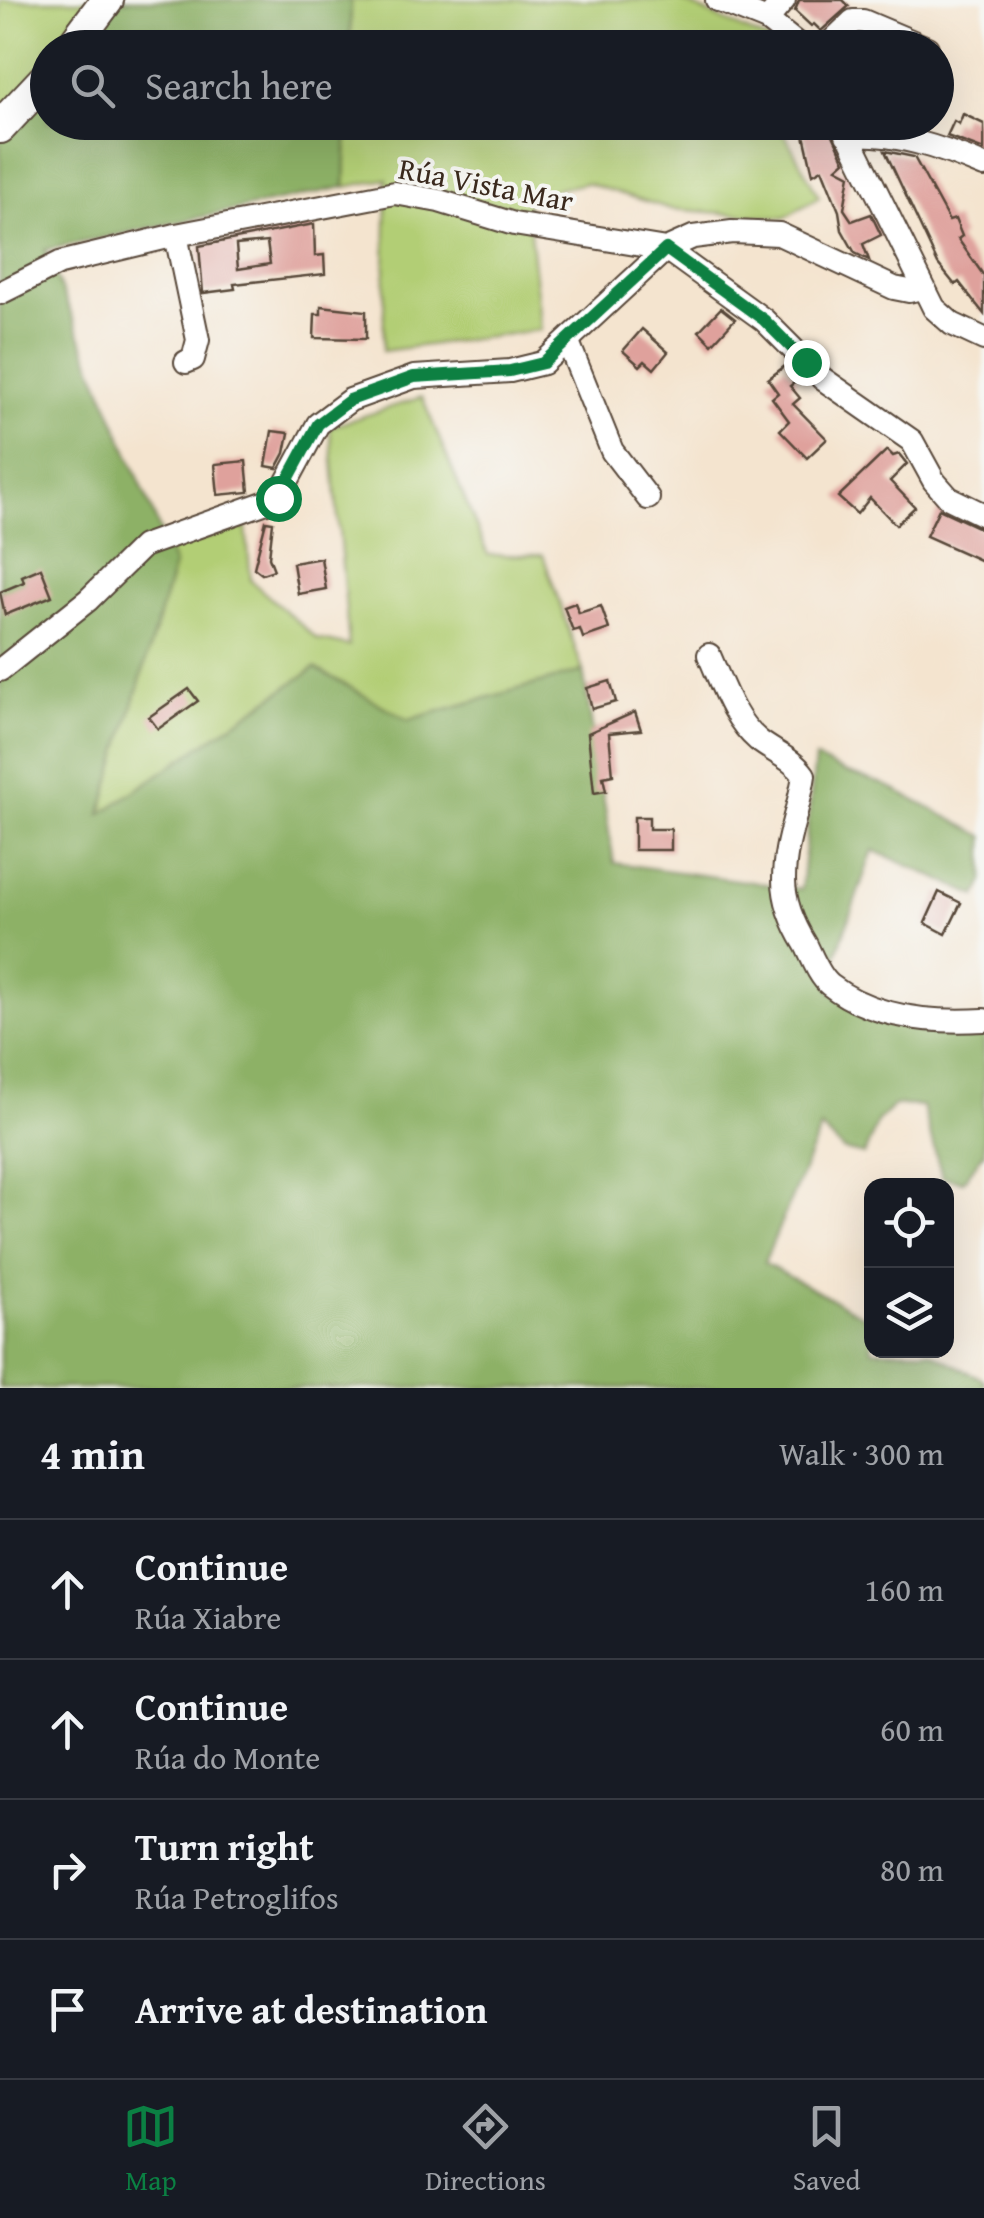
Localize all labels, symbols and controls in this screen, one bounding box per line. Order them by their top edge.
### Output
search box [30,30,954,140]
text: Search here [145,57,333,113]
icon: search [65,58,120,113]
street label: Rúa Vista Mar [395,146,577,222]
route end [784,340,830,386]
route start [256,476,302,522]
map controls [864,1178,954,1358]
button: locate [864,1178,954,1268]
button: layers [864,1268,954,1358]
text: 4 min [40,1423,145,1484]
text: Walk · 300 m [779,1430,944,1477]
text: Continue [135,1538,288,1594]
icon: ahead [40,1562,95,1617]
text: 160 m [865,1566,944,1613]
text: Rúa Xiabre [135,1594,281,1641]
text: Continue [135,1678,288,1734]
icon: ahead [40,1702,95,1757]
text: 60 m [880,1706,944,1753]
text: Rúa do Monte [135,1734,320,1781]
text: Turn right [135,1818,314,1874]
icon: right [40,1842,95,1897]
text: 80 m [880,1846,944,1893]
text: Rúa Petroglifos [135,1874,339,1921]
text: Arrive at destination [135,1981,488,2037]
icon: arrive [40,1982,95,2037]
tab: Map [123,2099,178,2200]
tab: Directions [425,2099,546,2200]
tab: Saved [793,2099,861,2200]

